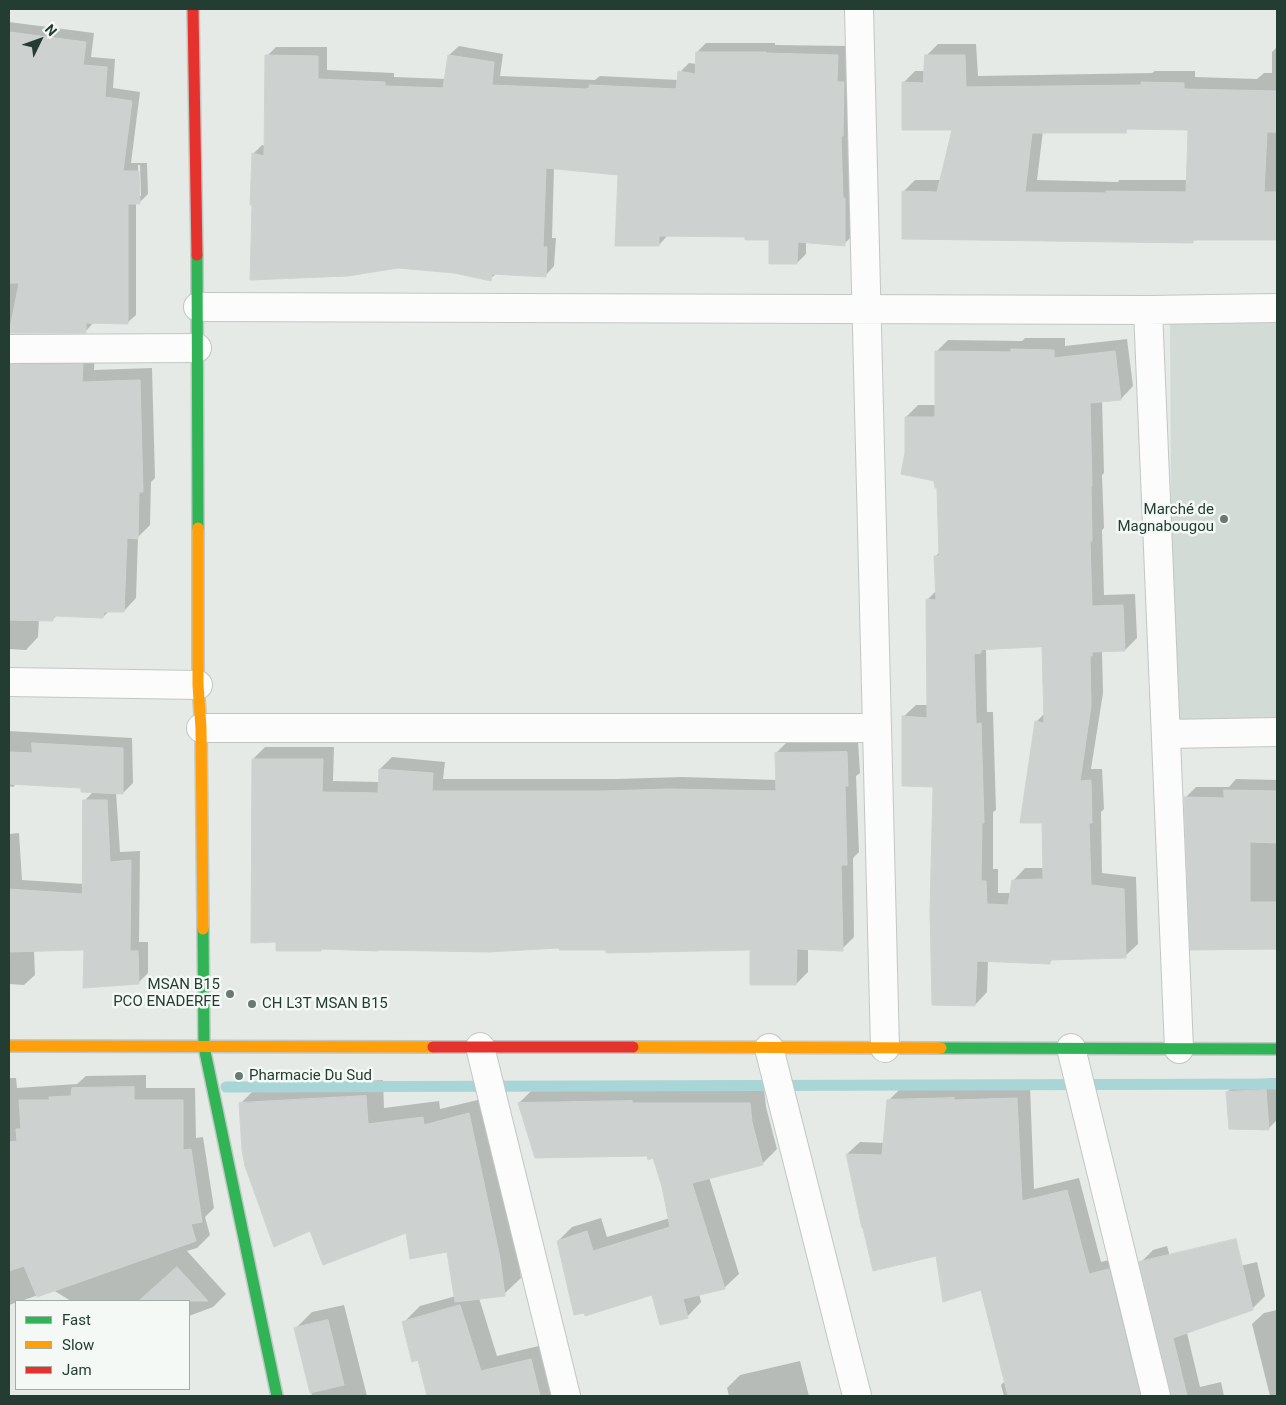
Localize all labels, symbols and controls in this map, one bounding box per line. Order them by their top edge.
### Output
north arrow [15,15,65,65]
text: N [42,21,60,39]
place label: Marché de Magnabougou [1117,501,1214,536]
marker: Marché de Magnabougou [1218,513,1230,525]
place label: MSAN B15 PCO ENADERFE [113,976,220,1011]
marker: MSAN B15 PCO ENADERFE [224,988,236,1000]
place label: CH L3T MSAN B15 [262,995,388,1013]
marker: CH L3T MSAN B15 [246,998,258,1010]
place label: Pharmacie Du Sud [249,1067,372,1085]
marker: Pharmacie Du Sud [233,1070,245,1082]
legend [15,1300,190,1390]
text: Fast [62,1311,91,1329]
text: Slow [62,1336,94,1354]
text: Jam [62,1361,92,1379]

